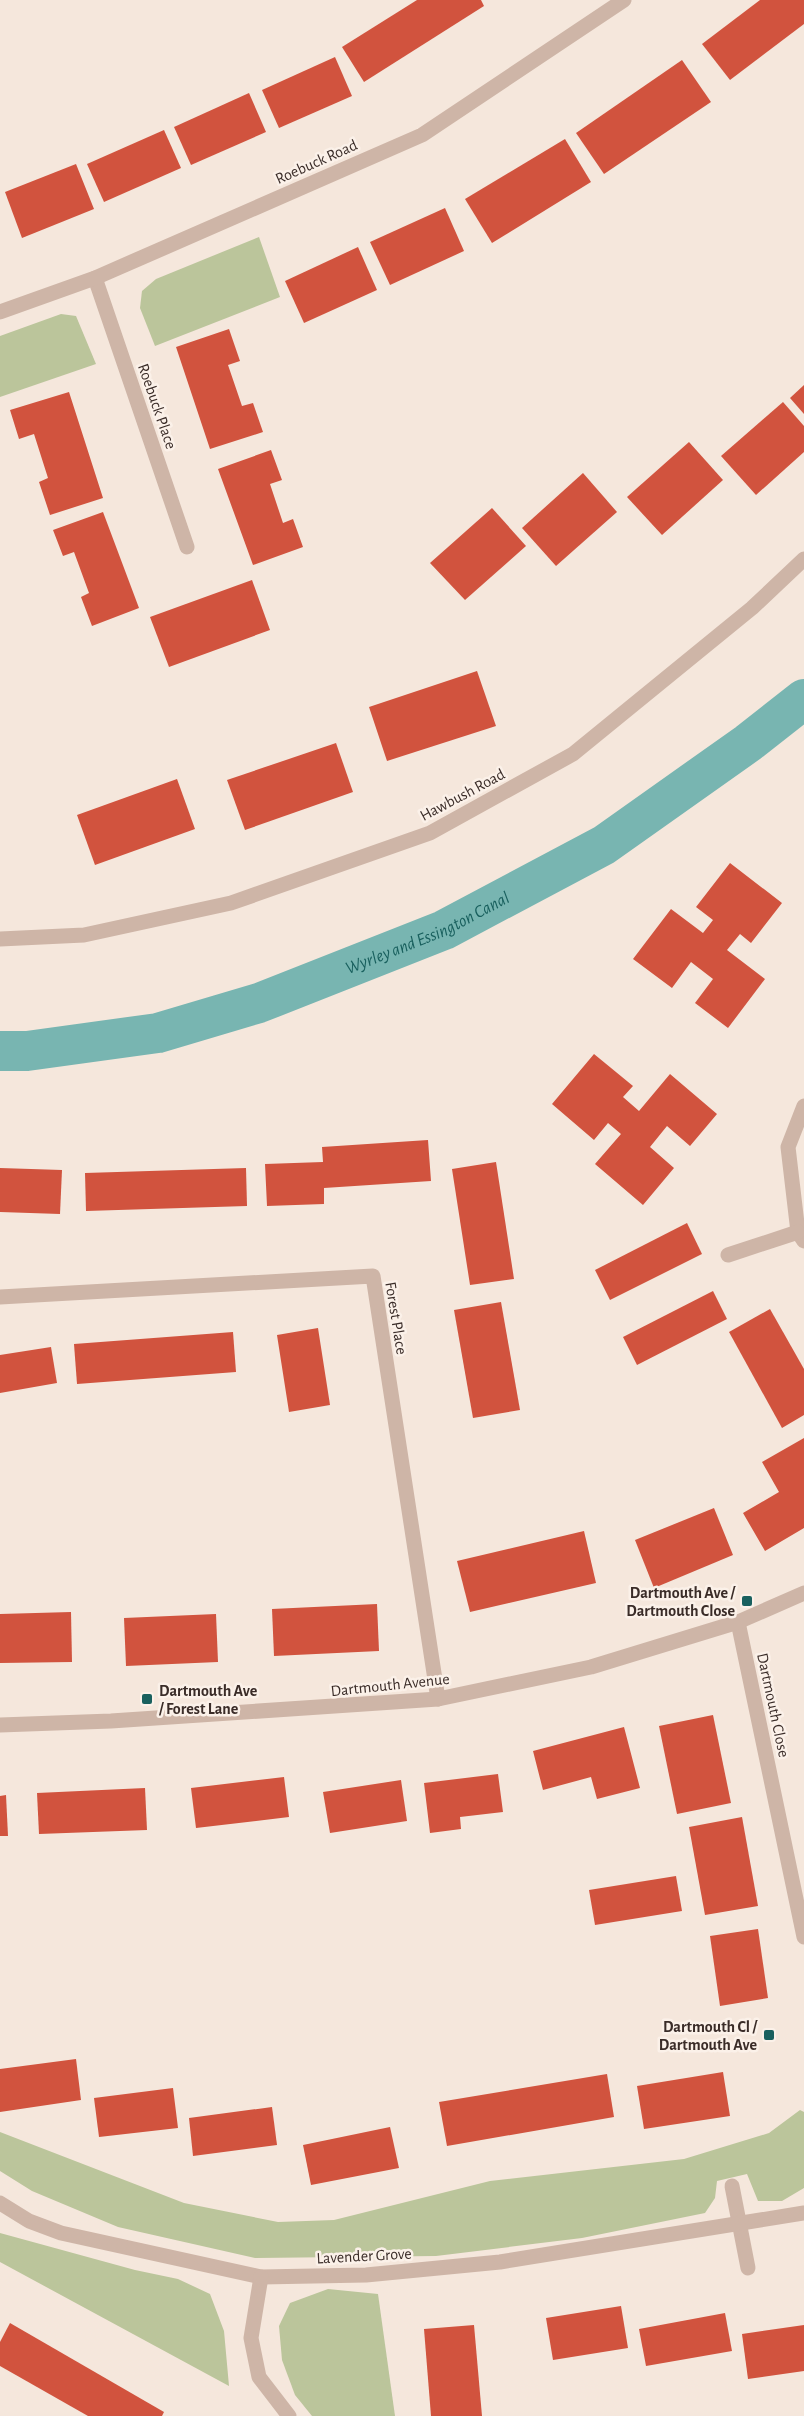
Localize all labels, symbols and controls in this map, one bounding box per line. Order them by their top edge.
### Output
street label: Roebuck Road [273,137,360,187]
street label: Roebuck Place [135,362,179,451]
street label: Hawbush Road [417,766,508,824]
water label: Wyrley and Essington Canal [343,889,513,978]
street label: Forest Place [382,1281,410,1356]
place label: Dartmouth Ave / Dartmouth Close [626,1585,735,1619]
marker: Dartmouth Ave / Dartmouth Close [740,1594,754,1608]
street label: Dartmouth Close [754,1652,792,1759]
street label: Dartmouth Avenue [330,1671,450,1699]
place label: Dartmouth Ave / Forest Lane [158,1683,258,1717]
marker: Dartmouth Ave / Forest Lane [140,1692,154,1706]
place label: Dartmouth Cl / Dartmouth Ave [659,2019,757,2053]
marker: Dartmouth Cl / Dartmouth Ave [762,2028,776,2042]
street label: Lavender Grove [316,2246,412,2266]

